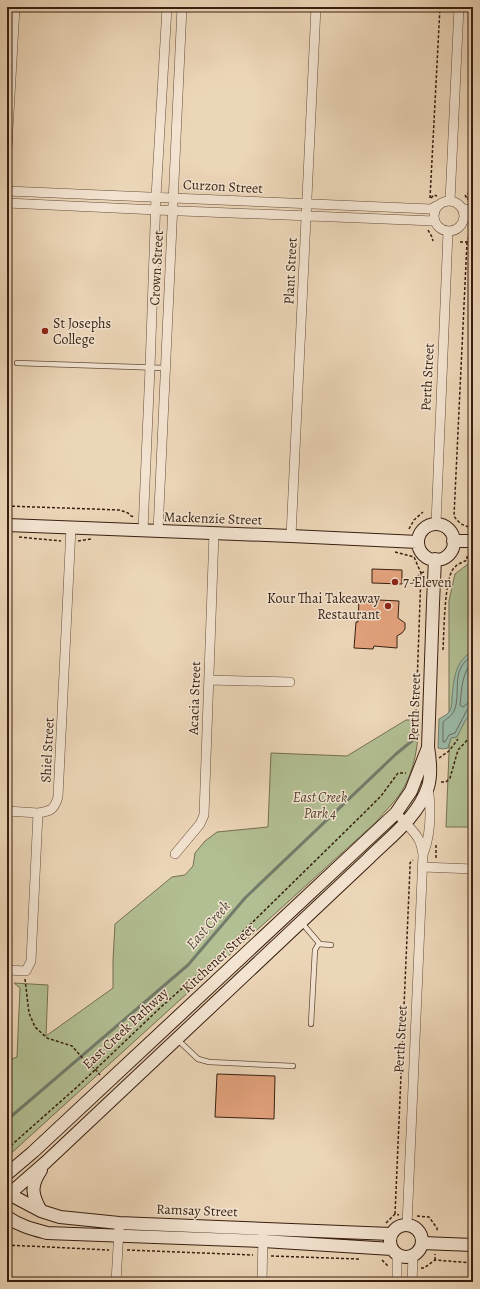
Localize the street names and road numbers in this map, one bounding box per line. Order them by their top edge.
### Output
street label: Curzon Street [183,175,264,198]
street label: Crown Street [145,230,168,306]
street label: Plant Street [279,237,302,305]
street label: Perth Street [416,342,439,411]
street label: Mackenzie Street [163,507,263,530]
street label: Acacia Street [184,660,205,736]
street label: Perth Street [404,672,425,741]
street label: Shiel Street [36,716,59,783]
street label: Kitchener Street [178,919,259,997]
street label: East Creek Pathway [78,983,173,1073]
street label: Perth Street [389,1004,412,1073]
street label: Ramsay Street [156,1200,239,1221]

